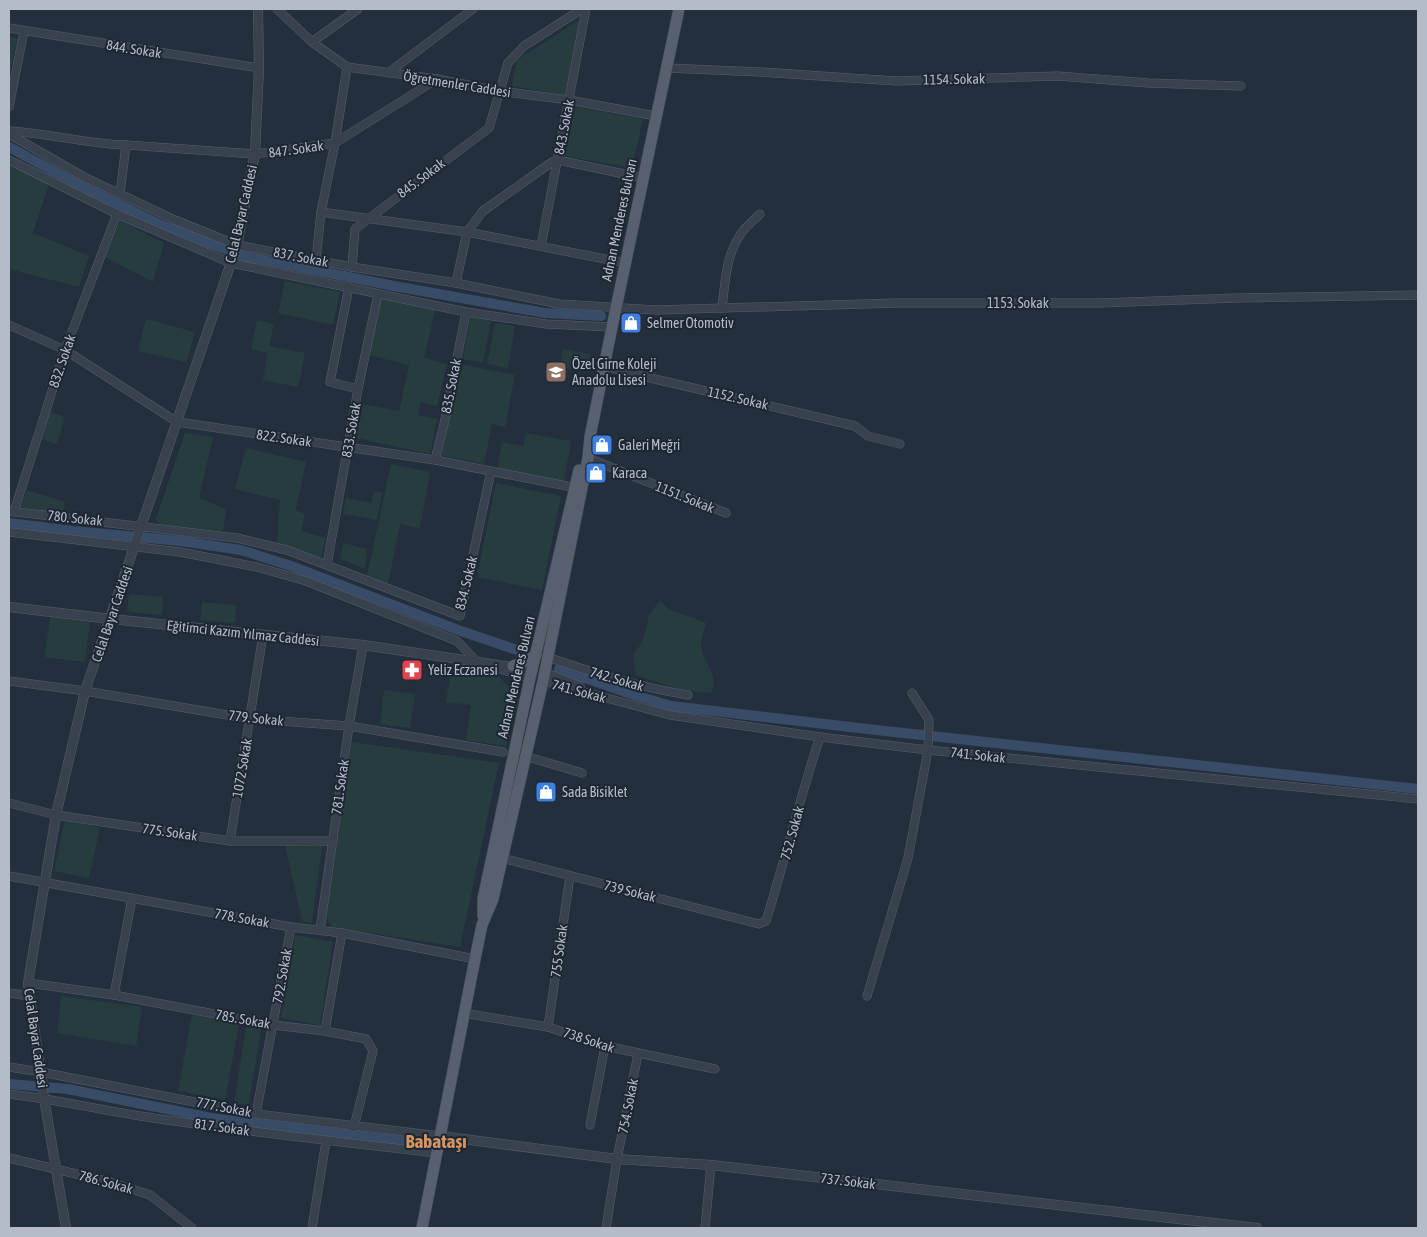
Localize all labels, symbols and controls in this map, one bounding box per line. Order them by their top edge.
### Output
street label: 844. Sokak [105,37,163,61]
street label: Öğretmenler Caddesi [402,68,512,100]
street label: 1154. Sokak [923,70,985,88]
street label: 843. Sokak [551,98,577,156]
street label: 847. Sokak [267,137,325,161]
street label: 845. Sokak [394,155,448,201]
street label: Adnan Menderes Bulvarı [598,157,640,283]
street label: Celal Bayar Caddesi [222,163,260,265]
street label: 837. Sokak [272,244,330,270]
street label: 1153. Sokak [987,295,1049,311]
shop icon: Selmer Otomotiv [619,311,643,335]
place label: Selmer Otomotiv [647,315,734,331]
street label: 832. Sokak [45,332,79,390]
place label: Özel Girne Koleji Anadolu Lisesi [572,356,656,388]
street label: 835. Sokak [438,357,464,415]
school or university icon: Özel Girne Koleji Anadolu Lisesi [544,360,568,384]
street label: 1152. Sokak [706,383,770,413]
street label: 833. Sokak [338,401,364,459]
street label: 822. Sokak [255,426,313,450]
shop icon: Galeri Meğri [590,433,614,457]
place label: Galeri Meğri [618,437,680,453]
shop icon: Karaca [584,461,608,485]
place label: Karaca [612,465,647,481]
street label: 1151. Sokak [653,478,717,516]
street label: 780. Sokak [47,507,103,529]
street label: 834. Sokak [452,554,480,612]
street label: Celal Bayar Caddesi [88,564,136,664]
street label: Adnan Menderes Bulvarı [494,614,538,740]
street label: Eğitimci Kazım Yılmaz Caddesi [166,617,320,649]
pharmacy icon: Yeliz Eczanesi [400,658,424,682]
place label: Yeliz Eczanesi [428,662,498,678]
street label: 742. Sokak [588,664,646,694]
street label: 741. Sokak [550,676,608,706]
street label: 779. Sokak [228,707,284,729]
street label: 1072 Sokak [229,737,255,799]
street label: 741. Sokak [950,744,1006,766]
street label: 781. Sokak [328,758,352,816]
shop icon: Sada Bisiklet [534,780,558,804]
place label: Sada Bisiklet [562,784,628,800]
street label: 752. Sokak [777,804,807,862]
street label: 775. Sokak [141,820,199,844]
street label: 739 Sokak [602,877,658,905]
street label: 778. Sokak [213,905,271,931]
street label: 755 Sokak [547,924,571,978]
street label: 792. Sokak [269,947,295,1005]
street label: Celal Bayar Caddesi [21,987,51,1089]
street label: 785. Sokak [214,1006,272,1032]
street label: 738 Sokak [561,1024,617,1056]
street label: 754. Sokak [615,1077,641,1135]
street label: 777. Sokak [195,1094,253,1120]
street label: 817. Sokak [193,1115,251,1139]
district label: Babataşı [405,1130,467,1152]
street label: 786. Sokak [77,1167,135,1197]
street label: 737. Sokak [820,1170,876,1192]

